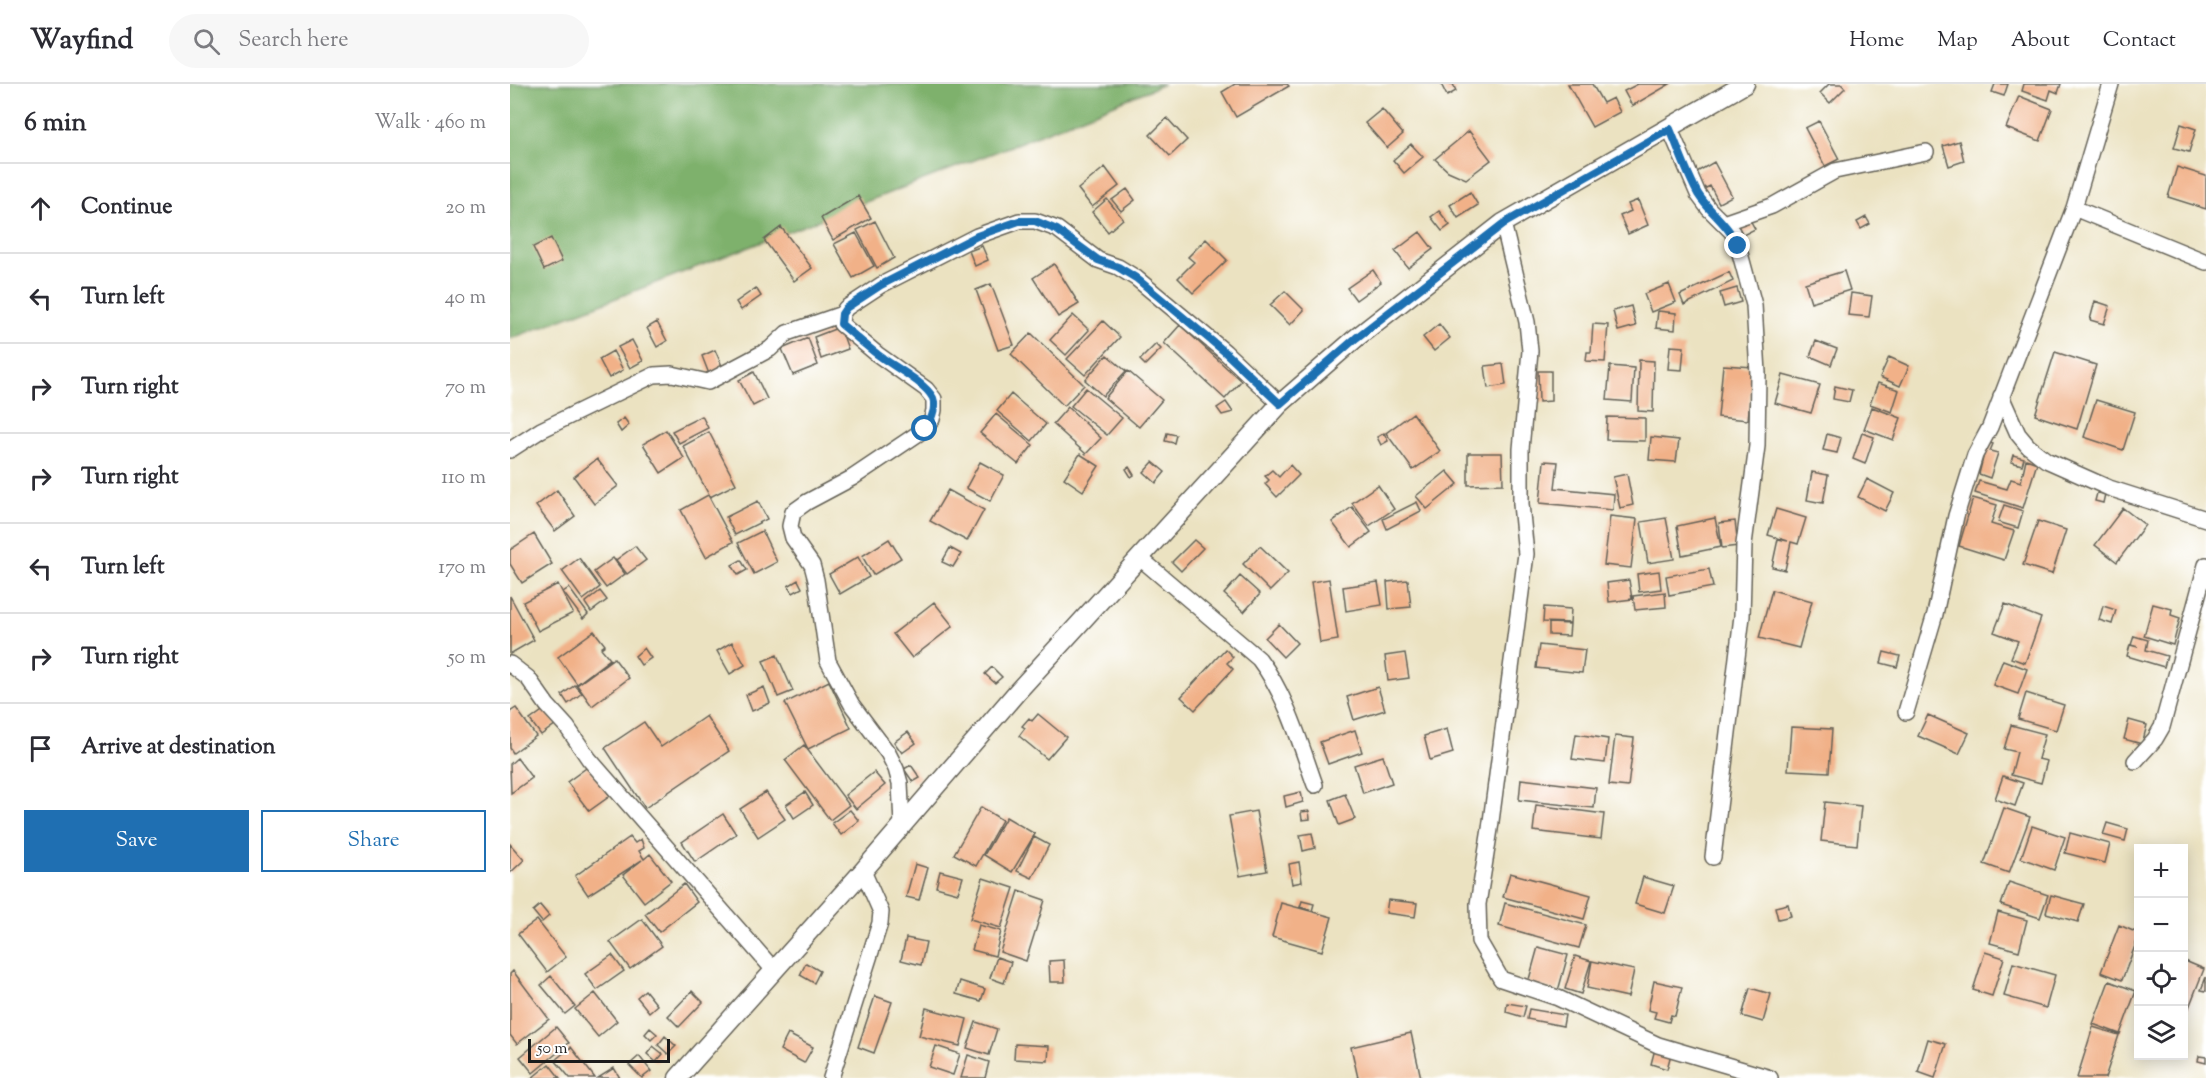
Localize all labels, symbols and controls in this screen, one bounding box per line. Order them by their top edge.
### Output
search box [169,14,589,68]
text: Wayfind [30,21,133,61]
icon: search [190,25,223,58]
text: Search here [238,25,349,57]
text: Home [1849,26,1904,56]
text: Map [1937,26,1978,56]
text: About [2011,26,2070,56]
text: Contact [2103,26,2176,56]
text: 6 min [24,105,87,142]
text: Walk · 460 m [374,109,486,138]
icon: ahead [24,192,57,225]
text: Continue [81,192,172,224]
text: 20 m [445,194,486,223]
route end [1724,232,1750,258]
icon: left [24,282,57,315]
text: Turn left [81,282,164,314]
text: 40 m [445,284,486,313]
icon: right [24,372,57,405]
text: Turn right [81,372,178,404]
text: 70 m [445,374,486,403]
route start [911,415,937,441]
icon: right [24,462,57,495]
text: Turn right [81,462,178,494]
text: 110 m [441,464,486,493]
icon: left [24,552,57,585]
text: Turn left [81,552,164,584]
text: 170 m [438,554,486,583]
icon: right [24,642,57,675]
text: Turn right [81,642,178,674]
text: 50 m [448,644,486,673]
icon: arrive [24,732,57,765]
text: Arrive at destination [81,732,276,764]
button: Save [24,810,249,872]
button: Share [261,810,486,872]
map controls [2134,844,2188,1060]
button: + [2134,844,2188,898]
button: − [2134,898,2188,952]
button: locate [2134,952,2188,1006]
button: layers [2134,1006,2188,1060]
scale bar [528,1036,670,1064]
text: 50 m [537,1038,568,1061]

